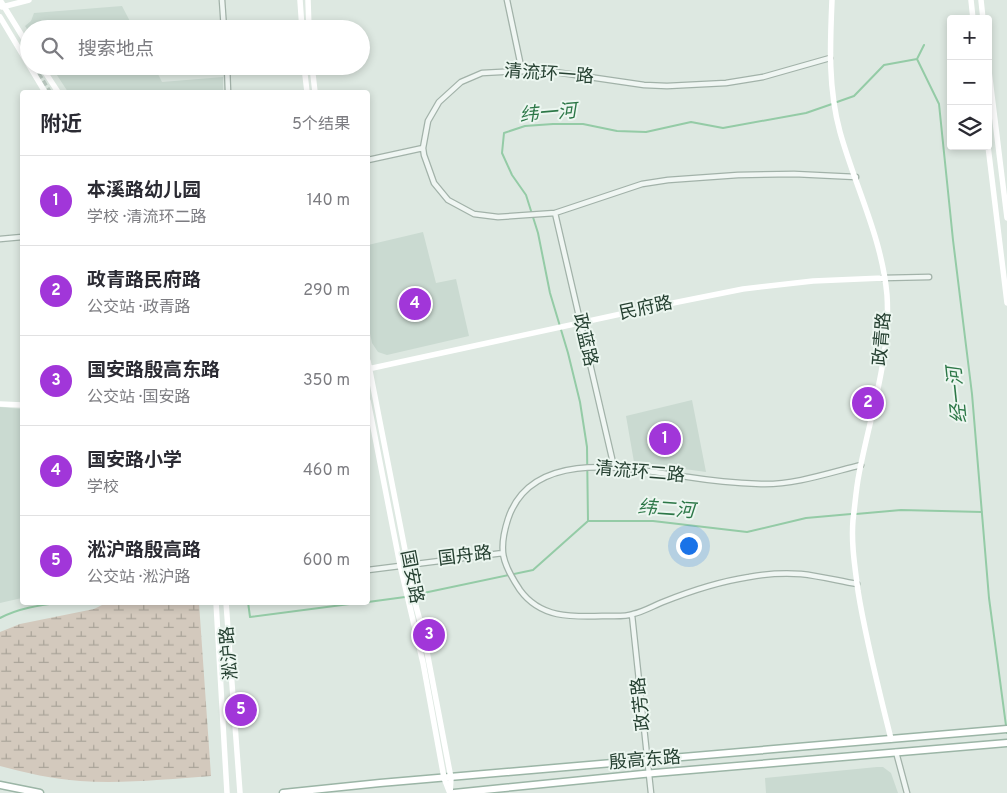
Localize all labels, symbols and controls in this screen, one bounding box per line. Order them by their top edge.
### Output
map controls [947,15,992,150]
button: + [947,15,992,60]
search box [20,20,370,75]
icon: search [38,34,66,62]
text: 搜索地点 [78,38,154,62]
street label: 清流环一路 [503,60,595,90]
button: − [947,60,992,105]
water label: 纬一河 [519,99,581,128]
button: layers [947,105,992,150]
text: 附近 [40,112,82,139]
text: 5个结果 [292,115,350,135]
text: 本溪路幼儿园 [87,179,201,203]
text: 1 [53,191,59,211]
text: 140 m [307,191,350,211]
text: 学校 · 清流环二路 [87,208,207,228]
text: 政青路民府路 [87,269,201,293]
text: 2 [51,281,61,301]
text: 290 m [303,281,350,301]
pin: 4 [399,285,431,323]
street label: 民府路 [617,292,675,326]
text: 公交站 · 政青路 [87,298,191,318]
street label: 政蓝路 [567,311,601,369]
street label: 政青路 [869,311,897,367]
text: 国安路殷高东路 [87,359,220,383]
water label: 经一河 [943,361,973,425]
text: 3 [51,371,61,391]
text: 350 m [303,371,350,391]
pin: 2 [852,384,884,422]
text: 公交站 · 国安路 [87,388,191,408]
pin: 1 [649,420,681,458]
text: 国安路小学 [87,449,182,473]
street label: 清流环二路 [594,458,686,488]
text: 4 [51,461,61,481]
text: 460 m [303,461,350,481]
text: 学校 [87,478,119,498]
water label: 纬二河 [637,496,699,524]
your location [676,533,702,559]
text: 淞沪路殷高路 [87,539,201,563]
street label: 国舟路 [437,542,493,572]
street label: 国安路 [395,548,427,606]
text: 5 [51,551,61,571]
text: 600 m [303,551,350,571]
text: 公交站 · 淞沪路 [87,568,191,588]
pin: 3 [413,616,445,654]
street label: 淞沪路 [216,625,244,681]
street label: 政芳路 [628,676,656,732]
pin: 5 [225,691,257,729]
street label: 殷高东路 [608,746,682,776]

